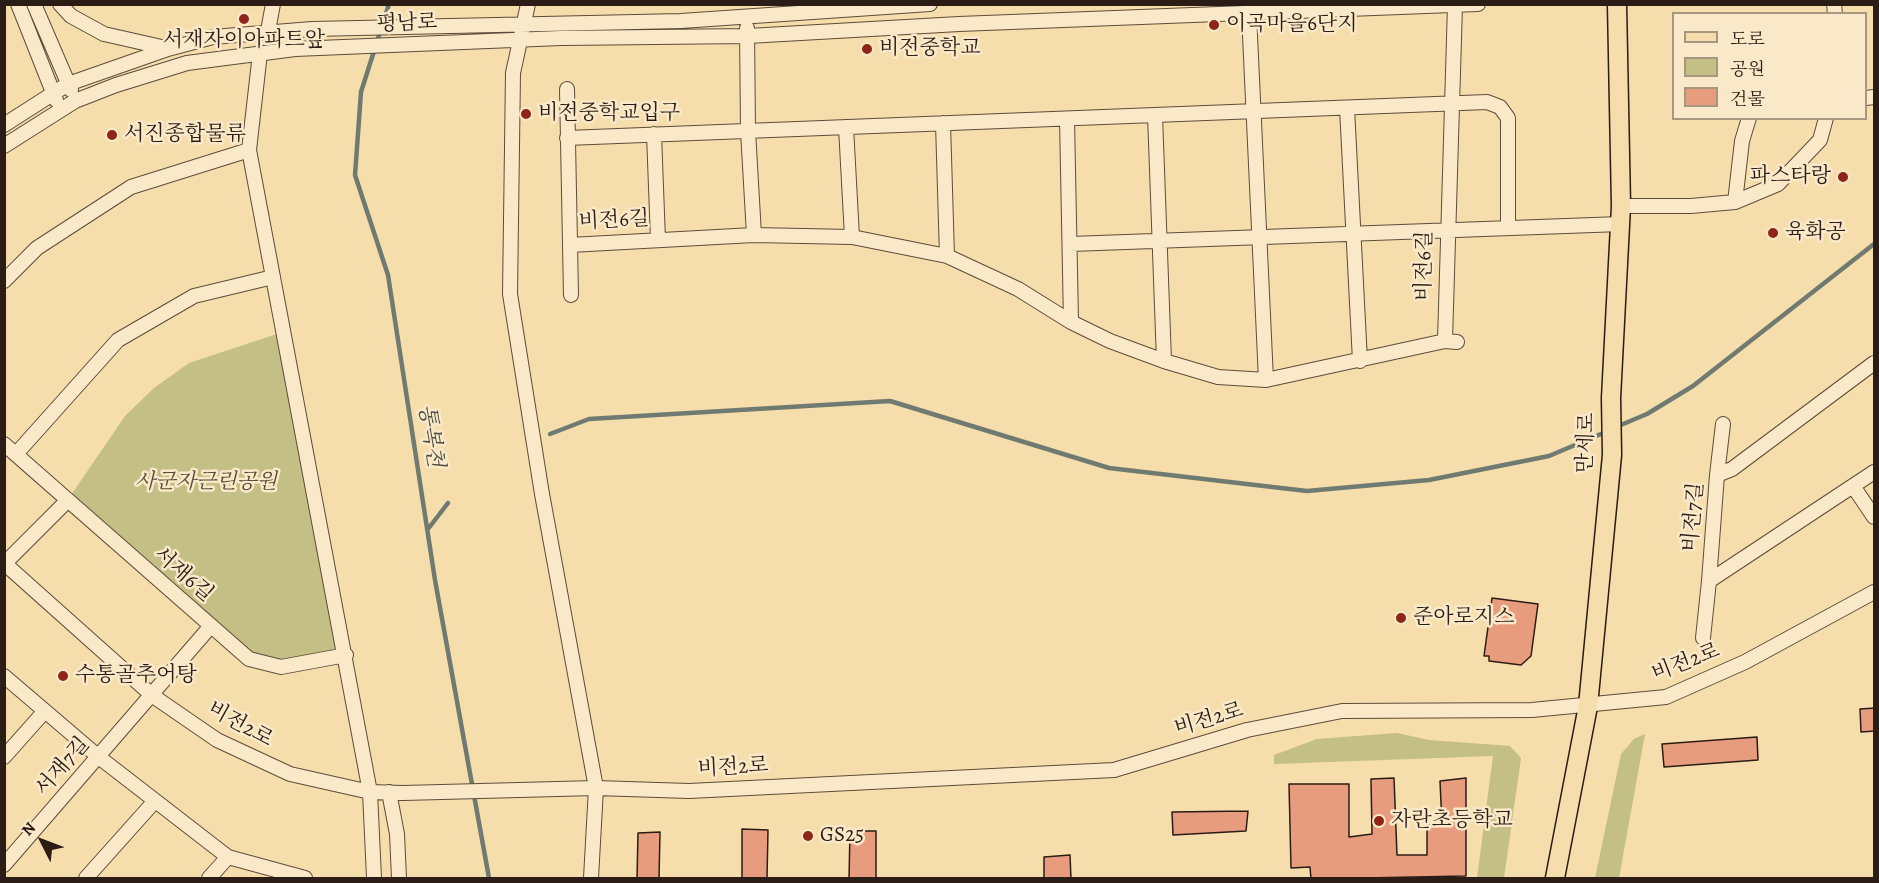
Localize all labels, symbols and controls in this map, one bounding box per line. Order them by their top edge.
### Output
street label: 평남로 [376,10,438,38]
marker: 서재자이아파트앞 [237,12,251,26]
place label: 이곡마을6단지 [1226,12,1357,38]
legend [1672,12,1867,120]
marker: 이곡마을6단지 [1207,18,1221,32]
text: 도로 [1730,27,1765,51]
place label: 서재자이아파트앞 [163,28,325,54]
place label: 비전중학교 [879,36,980,62]
marker: 비전중학교 [860,42,874,56]
text: 공원 [1730,57,1765,81]
text: 건물 [1730,87,1765,111]
place label: 비전중학교입구 [538,101,680,127]
marker: 비전중학교입구 [519,107,533,121]
place label: 서진종합물류 [124,122,246,148]
marker: 서진종합물류 [105,128,119,142]
place label: 파스타랑 [1750,164,1831,190]
marker: 파스타랑 [1836,170,1850,184]
street label: 비전6길 [578,207,650,235]
place label: 육화공 [1785,220,1846,246]
marker: 육화공 [1766,226,1780,240]
street label: 비전6길 [1412,231,1438,301]
water label: 통복천 [412,402,448,470]
street label: 만세로 [1573,412,1601,474]
park label: 사군자근린공원 [135,470,277,496]
street label: 비전7길 [1678,481,1710,553]
street label: 서재6길 [148,542,218,608]
place label: 준아로지스 [1413,605,1514,631]
marker: 준아로지스 [1394,611,1408,625]
street label: 비전2로 [1648,639,1724,687]
place label: 수통골추어탕 [75,663,197,689]
marker: 수통골추어탕 [56,669,70,683]
street label: 비전2로 [203,697,277,753]
street label: 비전2로 [1171,698,1247,742]
street label: 서재7길 [31,732,95,802]
street label: 비전2로 [697,754,769,782]
place label: 자란초등학교 [1391,808,1513,834]
north arrow [12,811,72,871]
marker: 자란초등학교 [1372,814,1386,828]
text: N [17,817,41,841]
place label: GS25 [820,823,864,849]
marker: GS25 [801,829,815,843]

